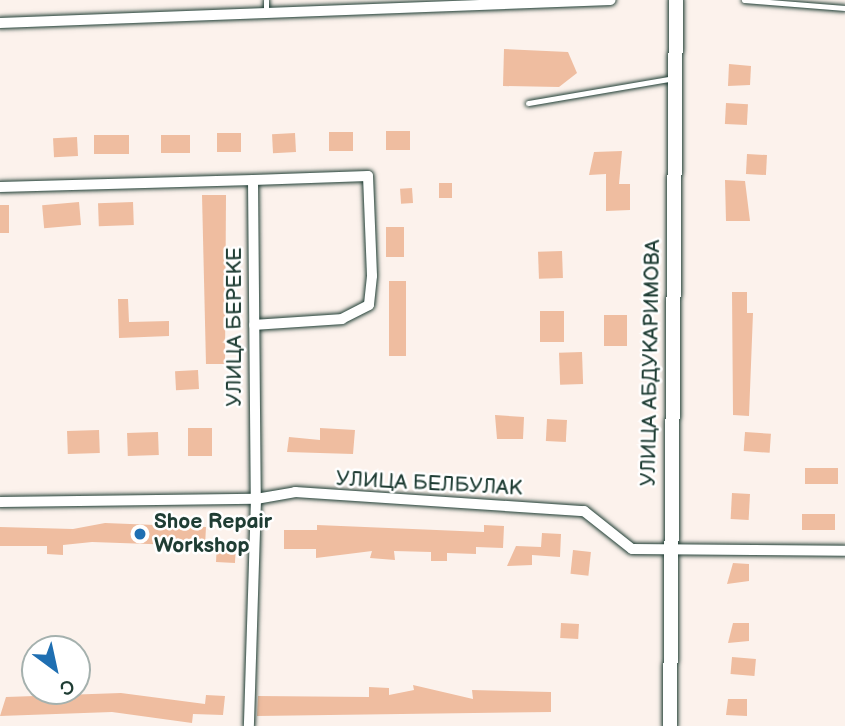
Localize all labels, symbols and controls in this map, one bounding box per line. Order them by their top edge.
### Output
street label: УЛИЦА АБДУКАРИМОВА [636,239,666,487]
street label: УЛИЦА БЕРЕКЕ [222,247,248,407]
street label: УЛИЦА БЕЛБУЛАК [335,467,523,501]
place label: Shoe Repair Workshop [154,509,272,559]
marker: Shoe Repair Workshop [132,526,148,542]
north arrow [21,635,91,705]
text: С [55,673,78,700]

